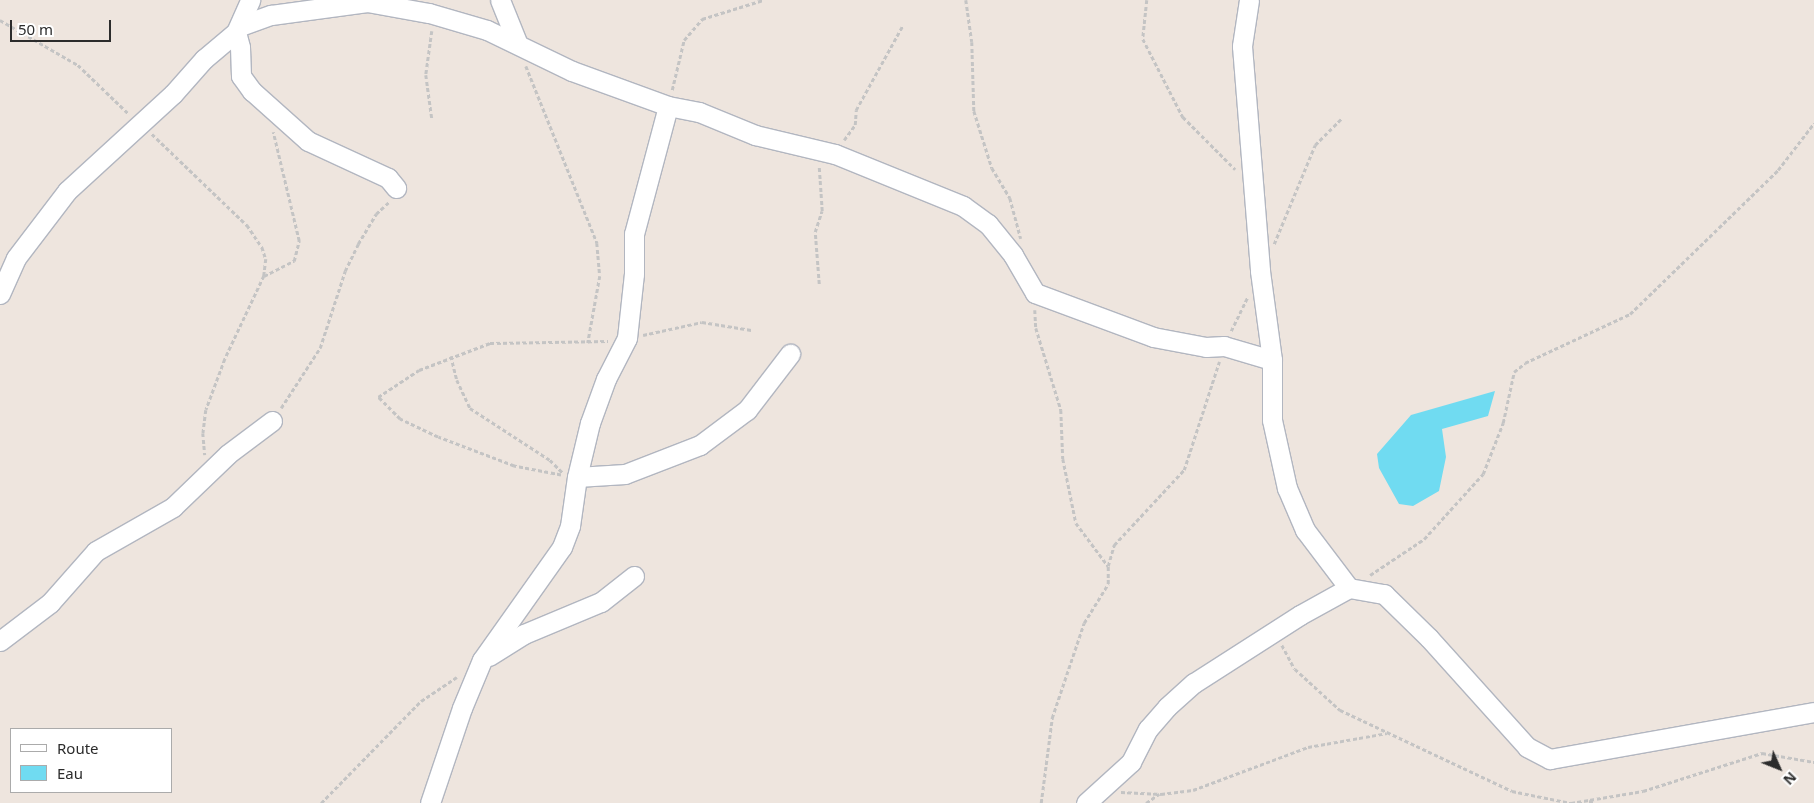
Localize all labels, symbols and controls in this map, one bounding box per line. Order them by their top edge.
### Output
scale bar [12,10,114,42]
text: 50 m [18,19,53,39]
legend [10,728,172,793]
text: Route [57,738,99,758]
north arrow [1754,743,1804,793]
text: Eau [57,763,83,783]
text: N [1779,768,1801,789]

